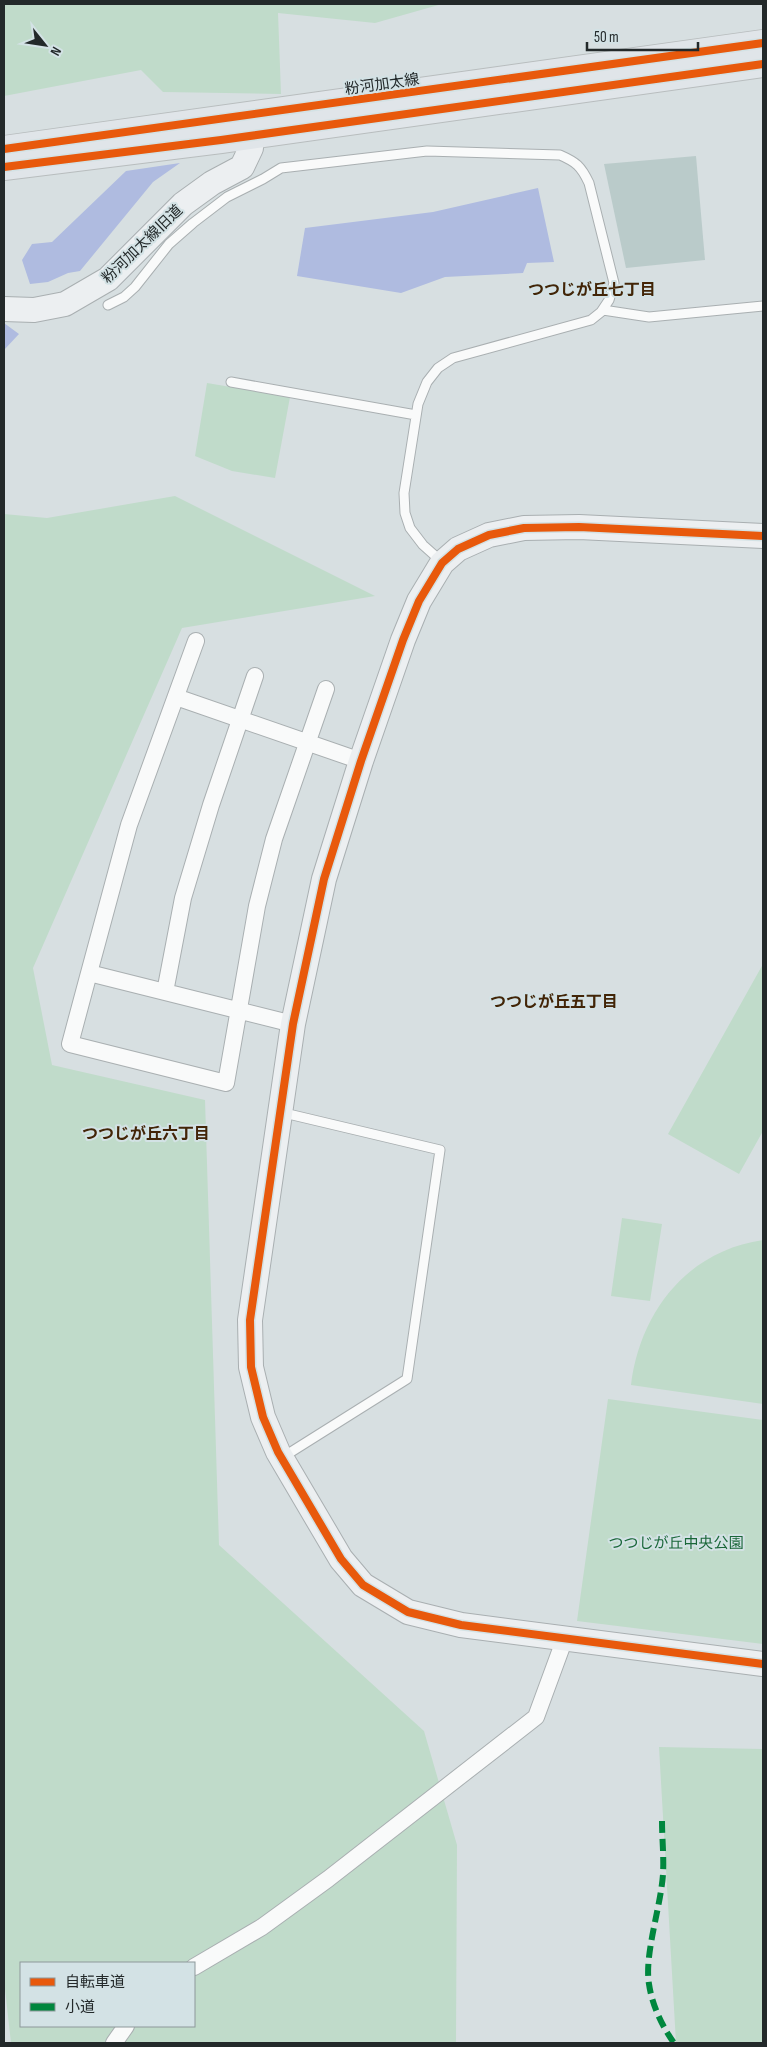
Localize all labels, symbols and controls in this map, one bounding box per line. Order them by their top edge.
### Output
north arrow [20,20,70,70]
scale bar [587,20,698,52]
text: 50 m [594,28,619,47]
text: N [47,44,65,59]
street label: 粉河加太線 [344,70,421,99]
street label: 粉河加太線旧道 [98,201,187,288]
district label: つつじが丘七丁目 [528,281,656,300]
district label: つつじが丘五丁目 [490,993,618,1012]
district label: つつじが丘六丁目 [82,1125,210,1144]
park label: つつじが丘中央公園 [608,1534,744,1553]
legend [20,1962,195,2027]
text: 自転車道 [65,1973,125,1992]
text: 小道 [65,1998,95,2017]

